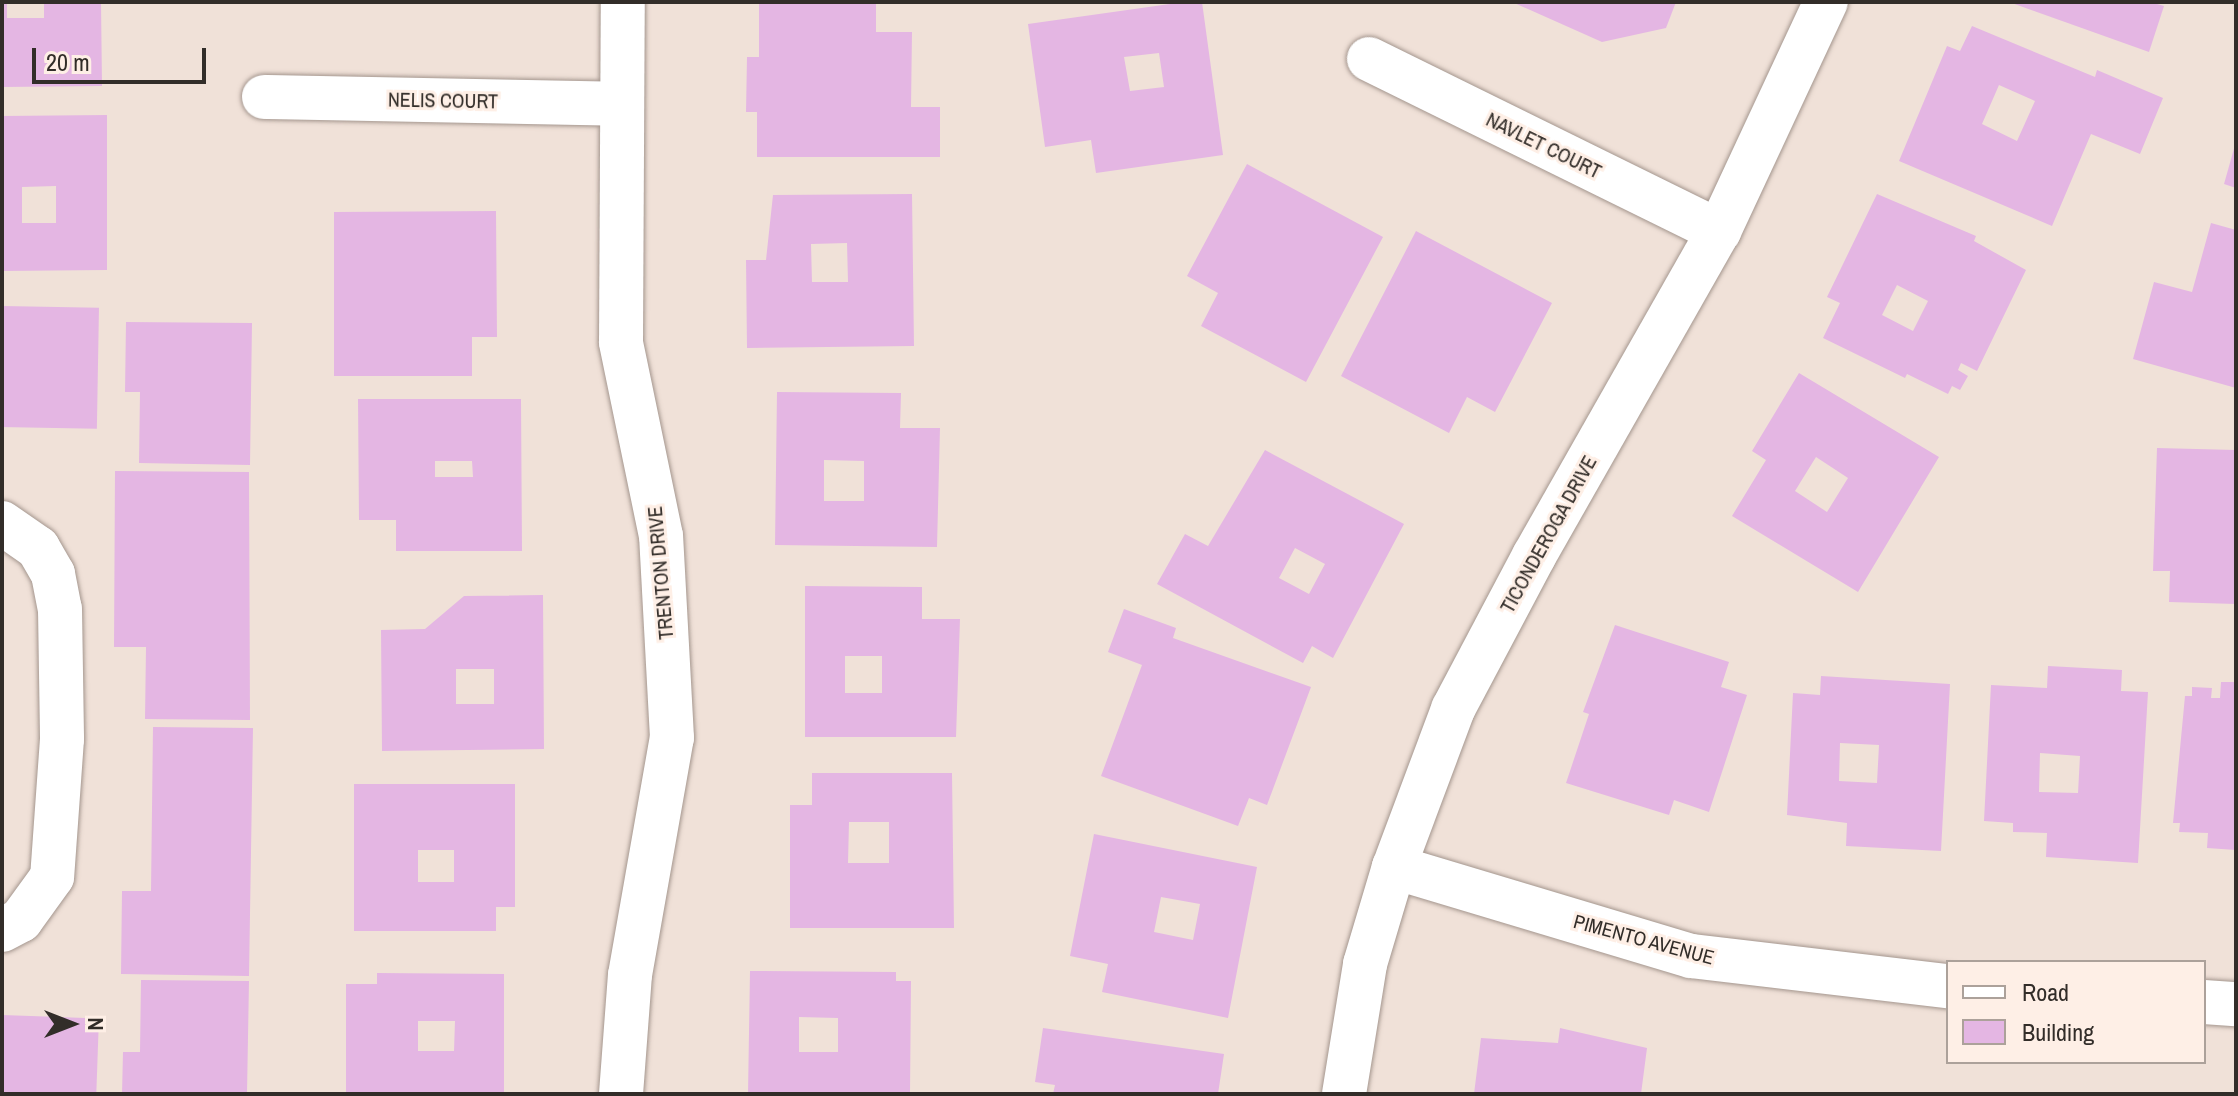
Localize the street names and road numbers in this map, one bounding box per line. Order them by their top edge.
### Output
street label: NELIS COURT [388,87,498,113]
street label: NAVLET COURT [1482,107,1606,183]
street label: TICONDEROGA DRIVE [1495,451,1601,617]
street label: TRENTON DRIVE [642,505,678,641]
street label: PIMENTO AVENUE [1571,909,1717,969]

